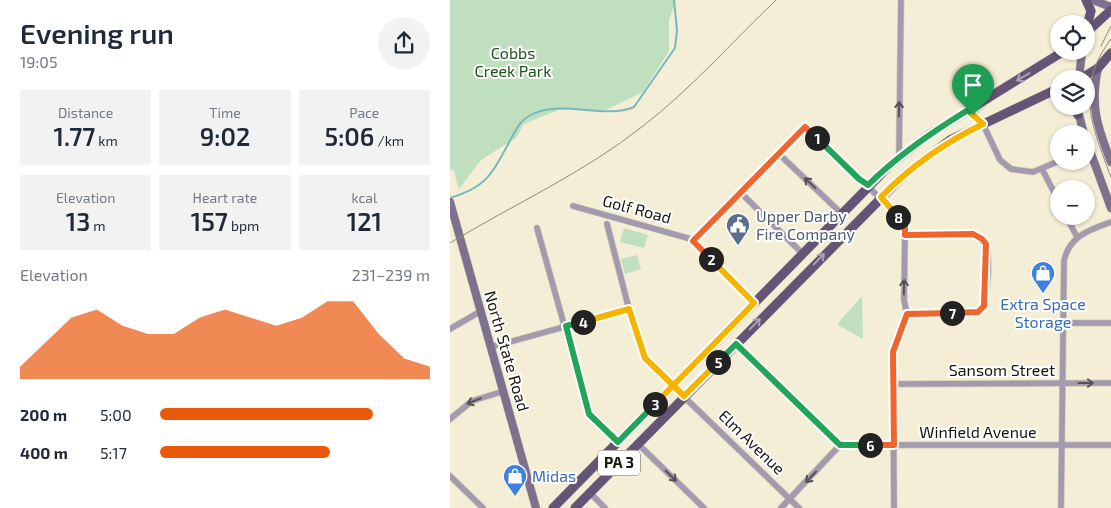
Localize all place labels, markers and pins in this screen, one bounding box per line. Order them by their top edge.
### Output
pin [952,64,994,115]
pin: 1 [804,126,830,150]
pin: 8 [886,204,910,230]
place label: Upper Darby Fire Company [756,206,856,243]
public building icon: Upper Darby Fire Company [725,212,751,246]
pin: 2 [698,246,724,272]
shop icon: Extra Space Storage [1030,260,1056,294]
place label: Extra Space Storage [1000,294,1086,331]
pin: 7 [940,300,964,326]
pin: 4 [570,310,596,334]
pin: 5 [706,350,730,374]
pin: 3 [642,392,668,416]
pin: 6 [858,432,882,458]
shop icon: Midas [502,463,528,497]
place label: Midas [532,466,576,485]

